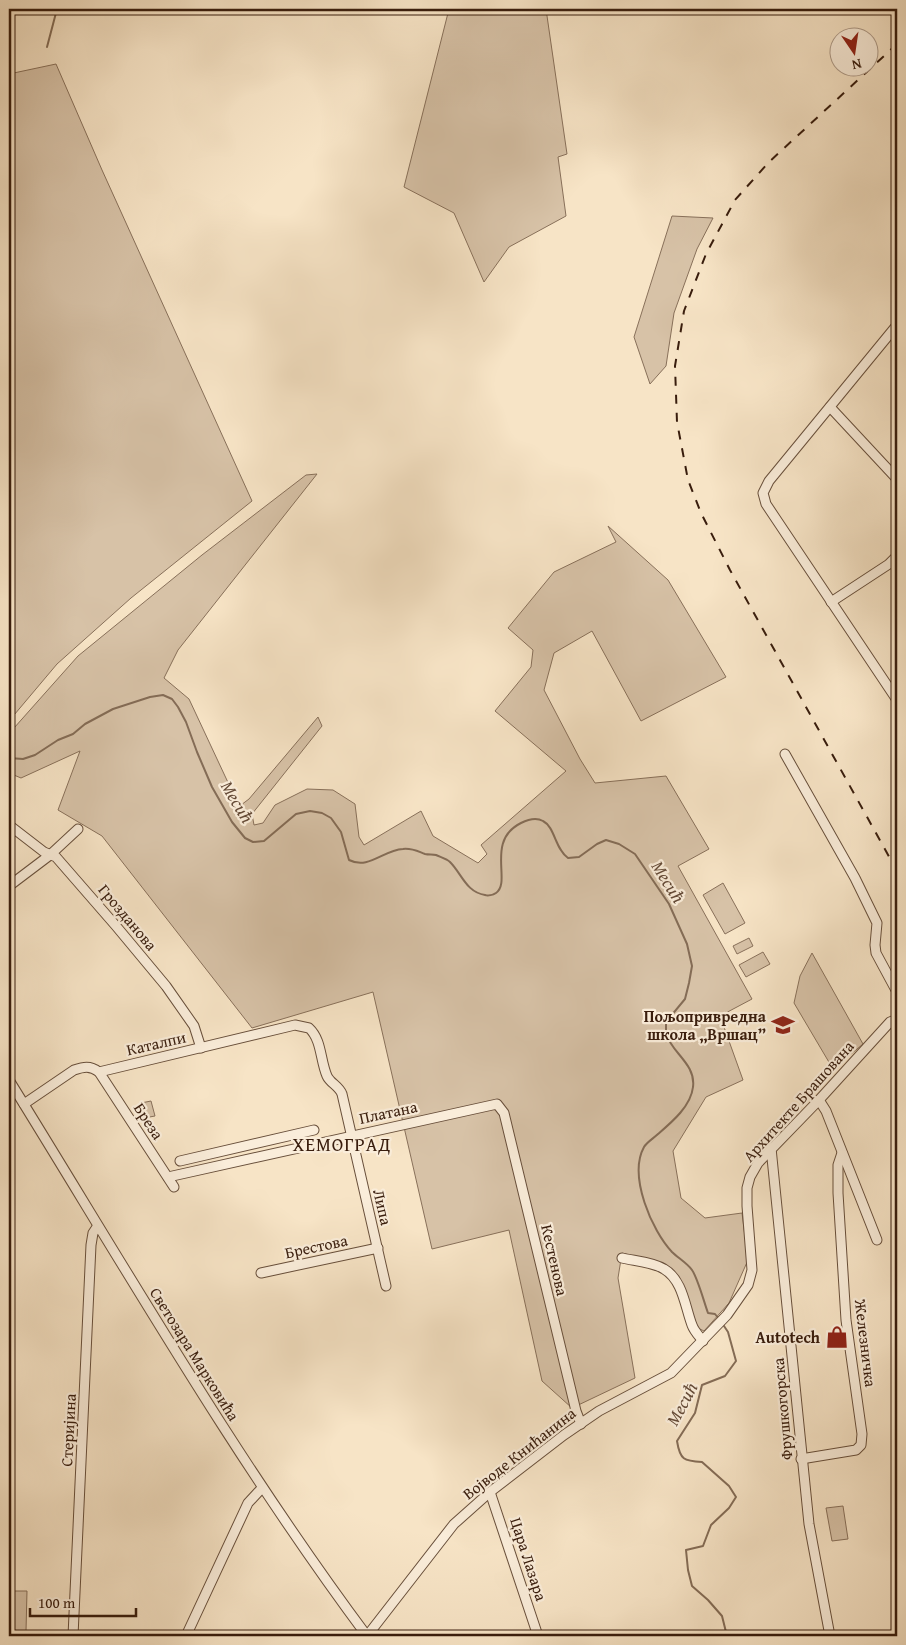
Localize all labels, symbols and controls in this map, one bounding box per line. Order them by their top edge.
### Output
north arrow [828,28,878,78]
text: N [849,54,864,76]
water label: Месић [214,775,261,828]
water label: Месић [645,855,692,908]
street label: Грозданова [93,878,163,956]
place label: Пољопривредна школа „Вршац” [644,1004,767,1046]
school or university icon: Пољопривредна школа „Вршац” [770,1012,796,1038]
street label: Каталпи [124,1024,188,1061]
street label: Архитекте Брашована [737,1035,859,1167]
street label: Платана [357,1094,420,1130]
street label: Бреза [128,1098,170,1145]
district label: ХЕМОГРАД [293,1130,391,1158]
street label: Липа [367,1187,399,1228]
street label: Кестенова [535,1222,575,1298]
street label: Брестова [282,1228,350,1264]
street label: Светозара Марковића [144,1283,246,1426]
street label: Железничка [849,1297,883,1389]
shop icon: Autotech [824,1324,850,1350]
place label: Autotech [756,1325,821,1349]
street label: Фрушкогорска [766,1357,798,1461]
water label: Месић [659,1377,704,1430]
street label: Стеријина [54,1393,82,1467]
street label: Војводе Книћанина [457,1401,581,1505]
street label: Цара Лазара [504,1514,554,1604]
scale bar [30,1585,136,1617]
text: 100 m [38,1592,76,1613]

